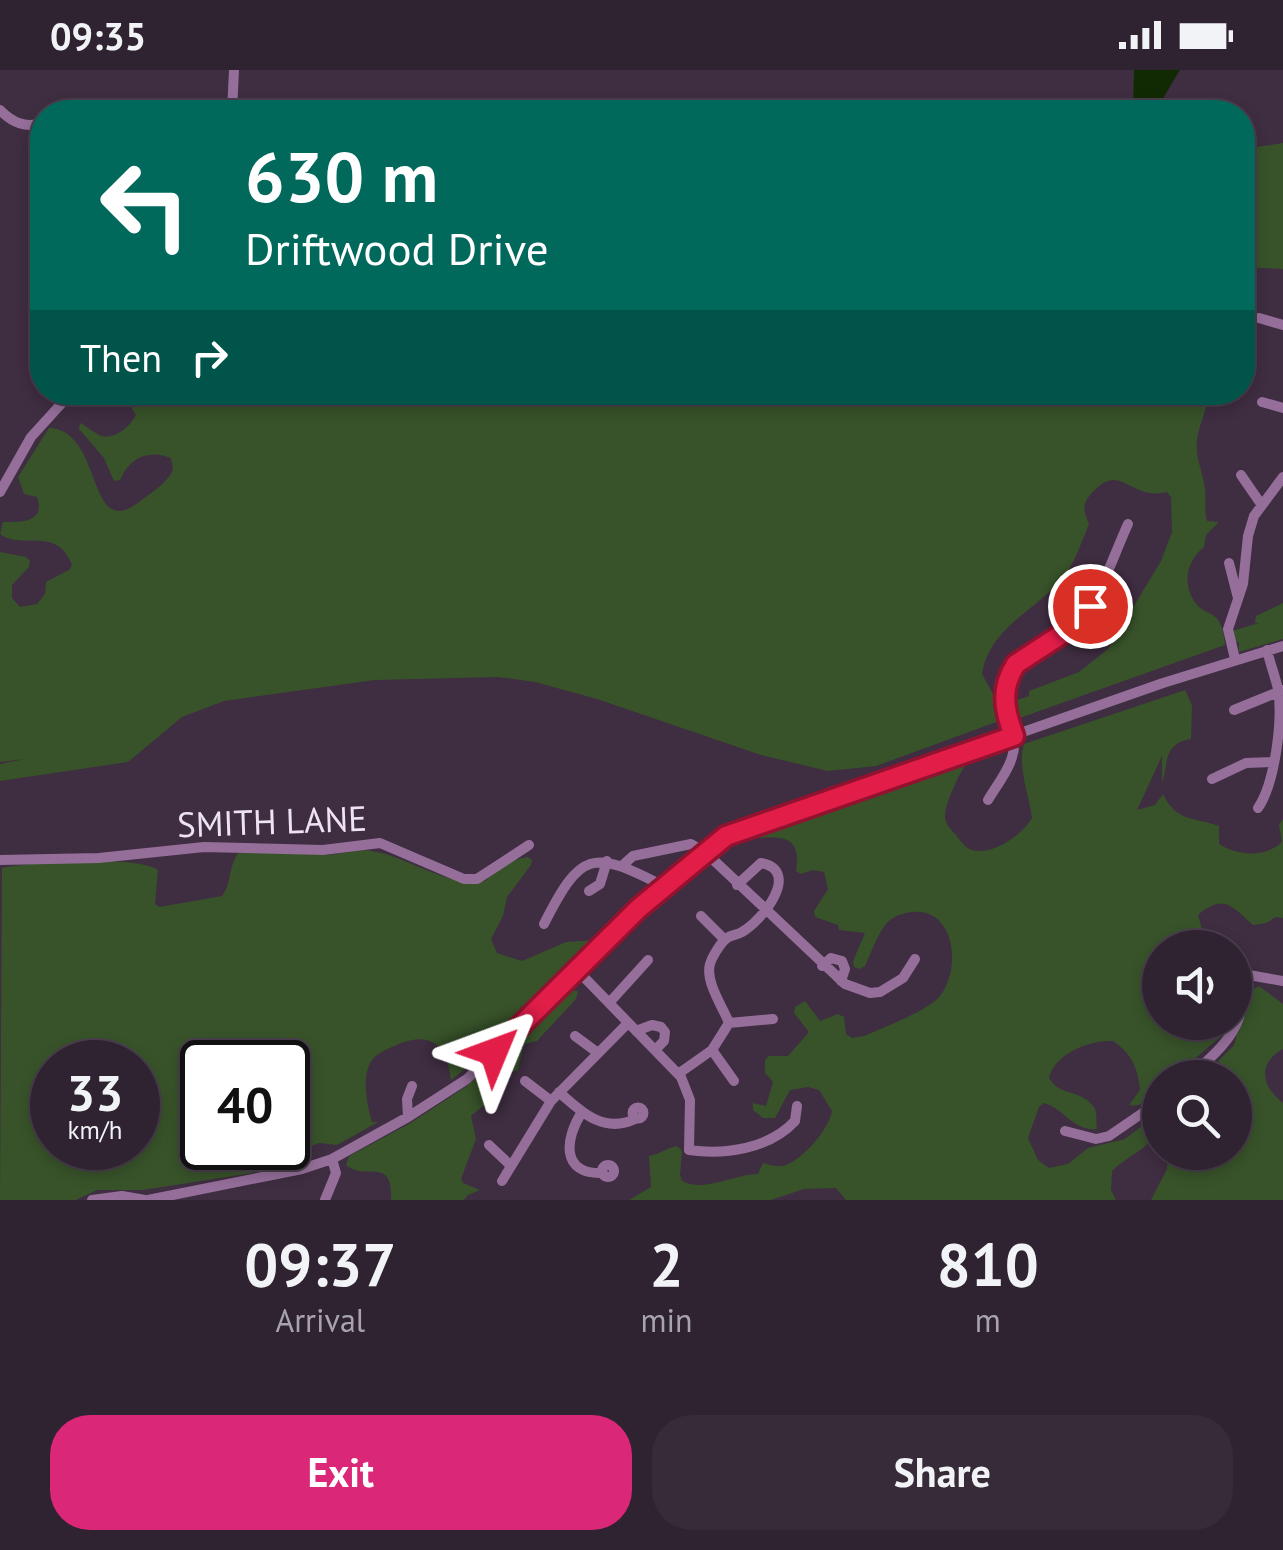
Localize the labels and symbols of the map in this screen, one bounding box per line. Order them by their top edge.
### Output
pin [1048,564,1133,649]
street label: SMITH LANE [176,795,368,847]
position arrow [442,1000,546,1104]
speed limit sign: 40 [180,1040,310,1170]

